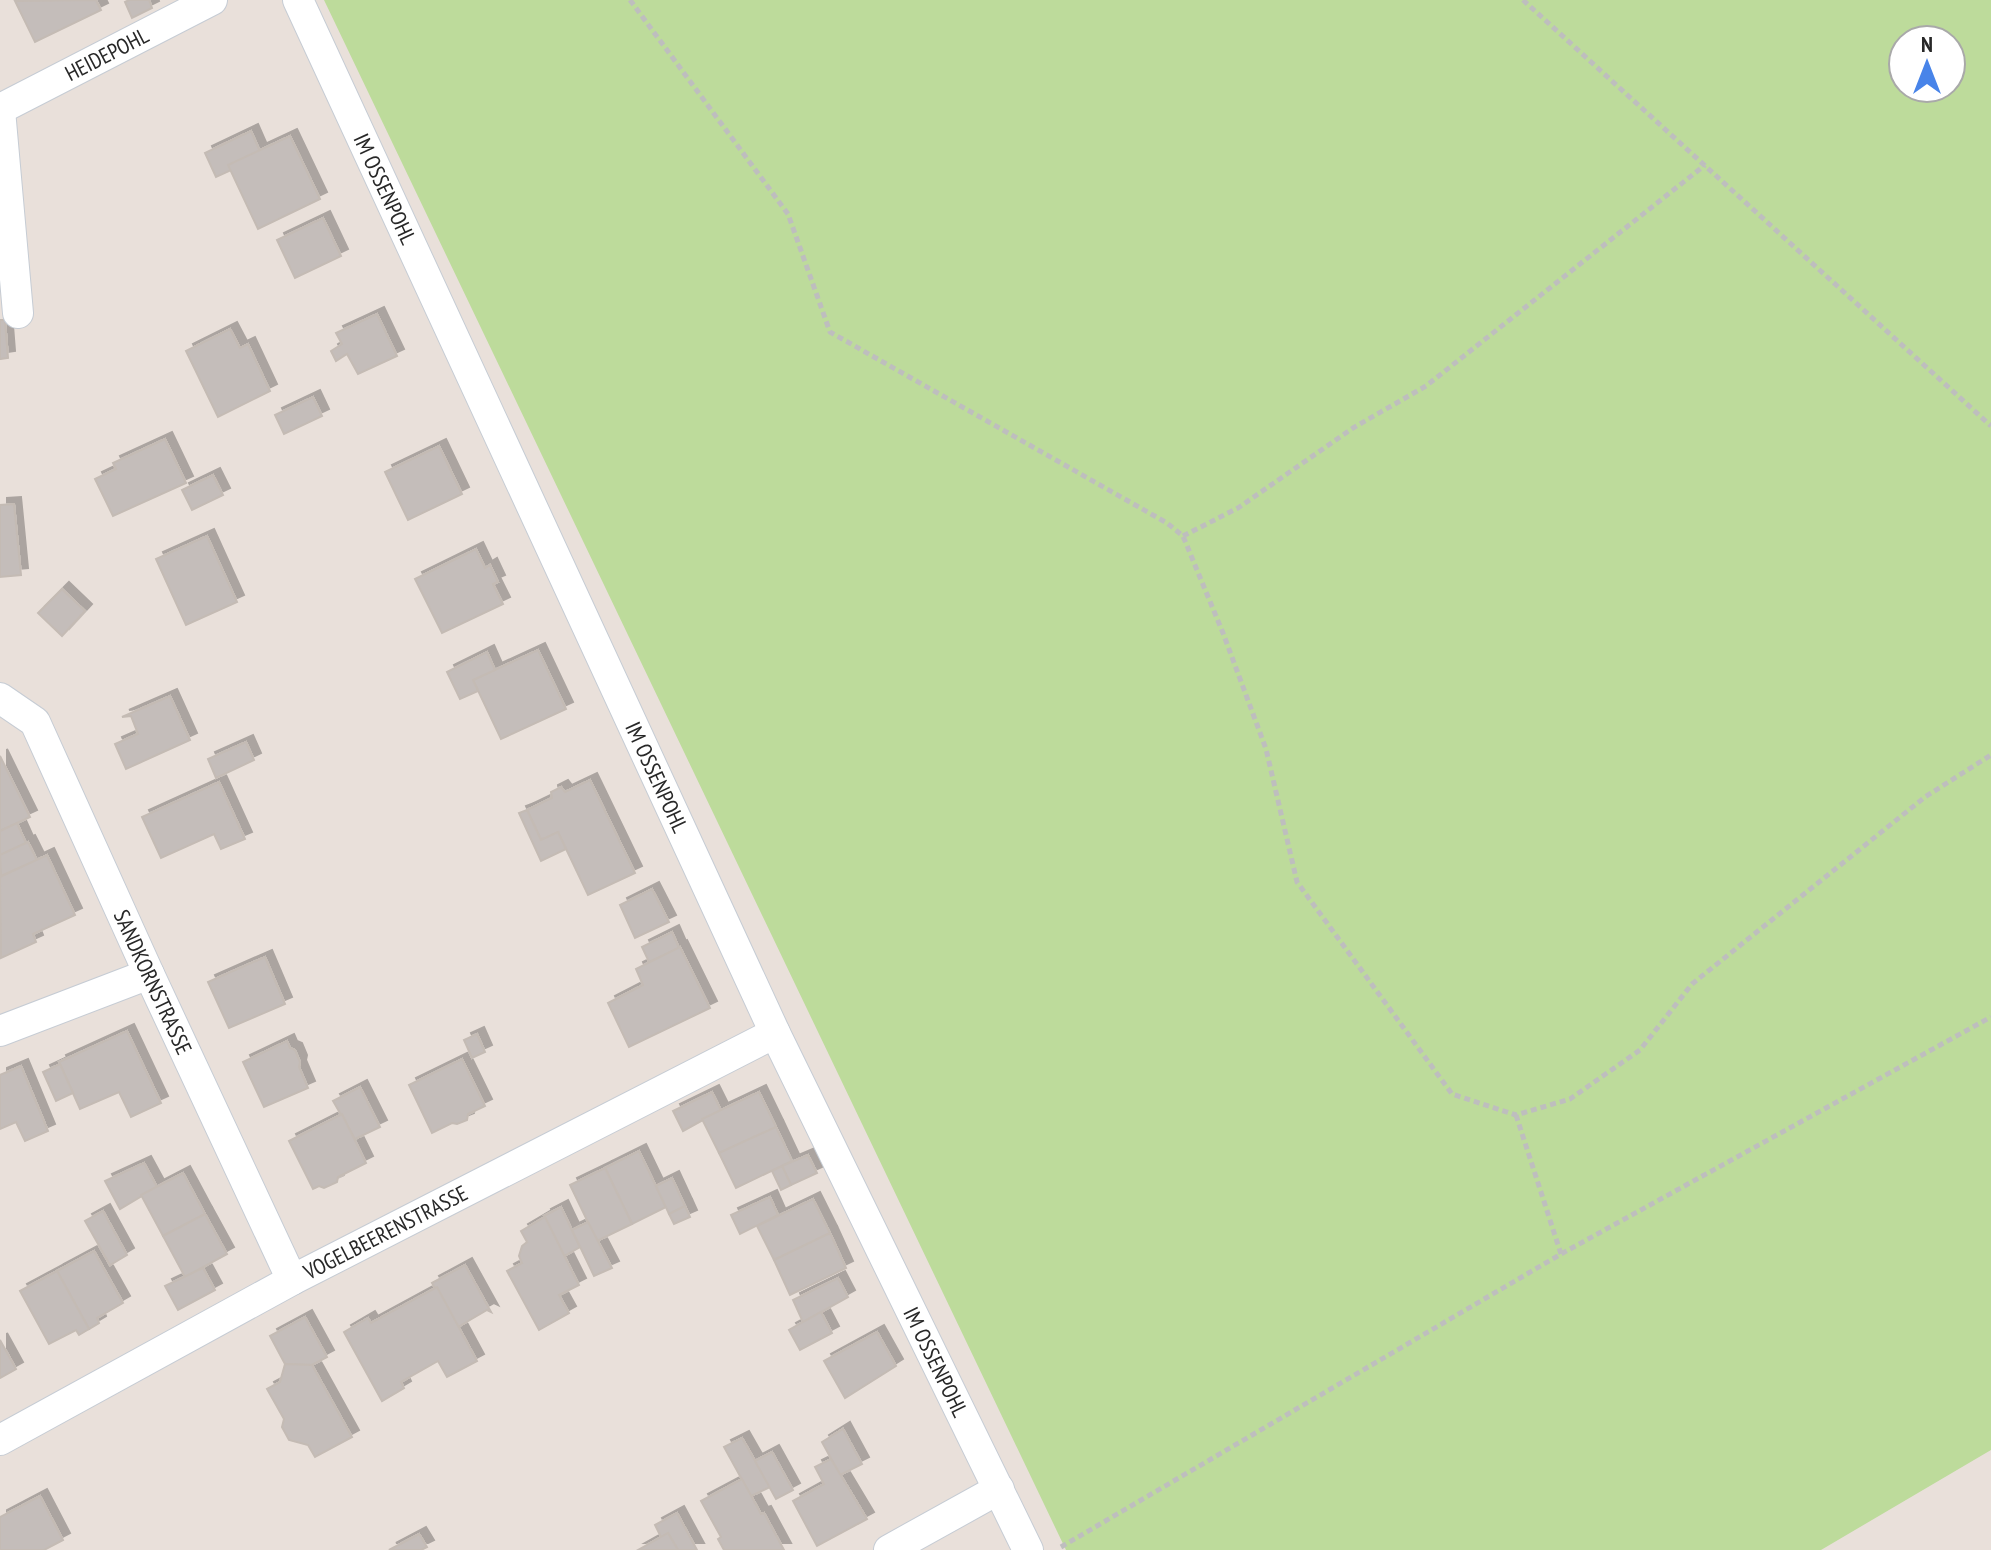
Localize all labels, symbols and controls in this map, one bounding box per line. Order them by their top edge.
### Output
street label: HEIDEPOHL [60,21,153,87]
north arrow [1887,24,1967,104]
text: N [1921,30,1933,58]
street label: IM OSSENPOHL [348,129,423,249]
street label: IM OSSENPOHL [619,717,694,837]
street label: SANDKORNSTRASSE [108,905,199,1059]
street label: VOGELBEERENSTRASSE [298,1179,472,1286]
street label: IM OSSENPOHL [897,1302,975,1421]

